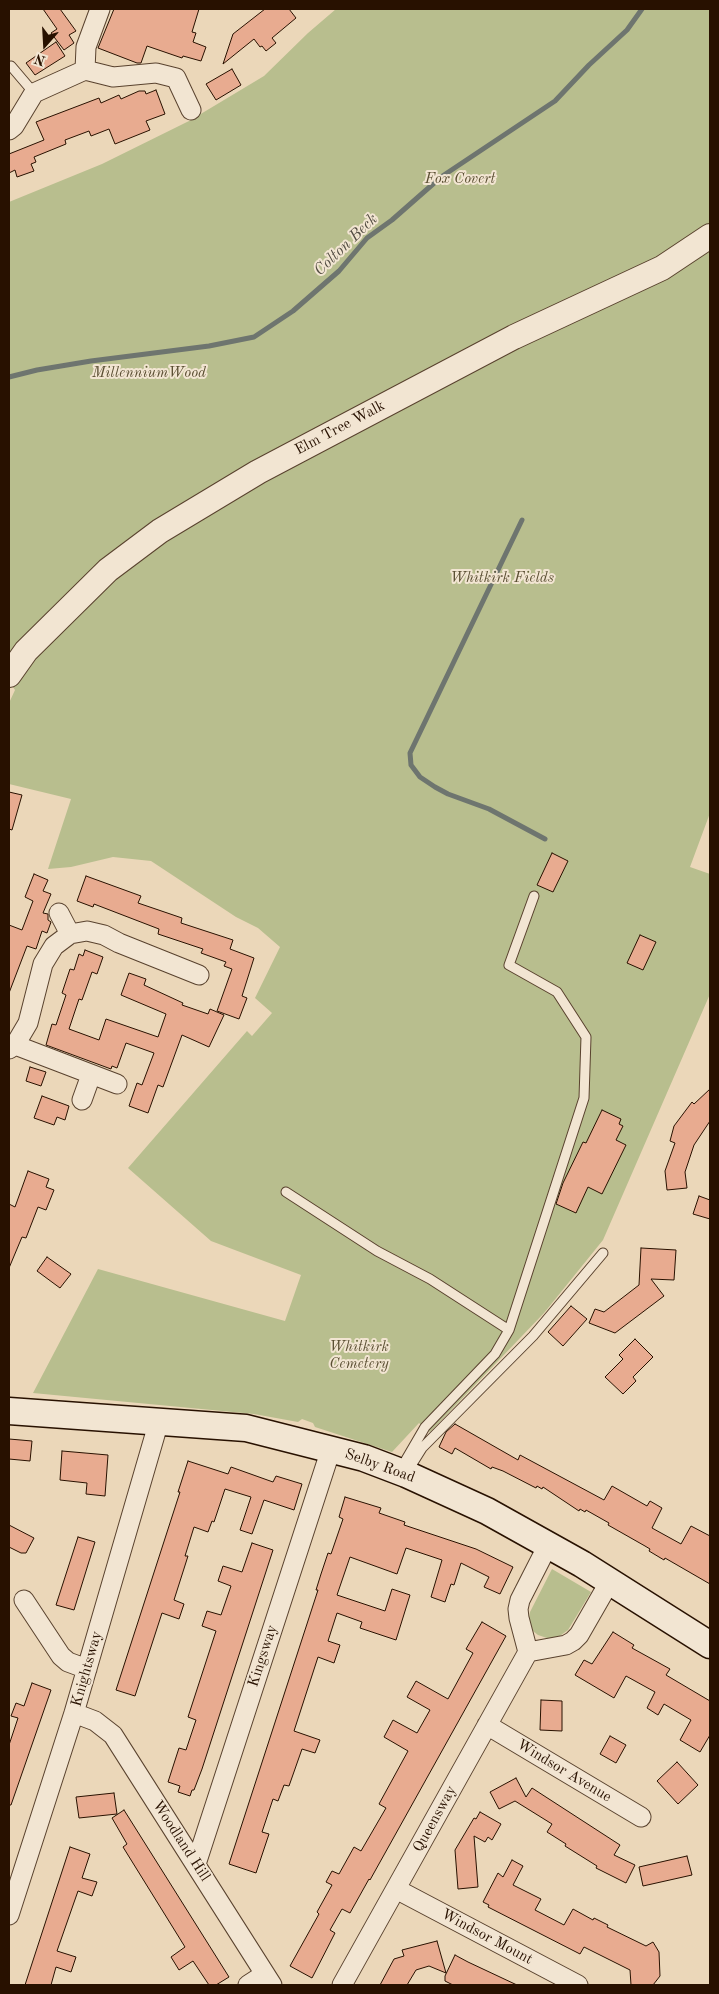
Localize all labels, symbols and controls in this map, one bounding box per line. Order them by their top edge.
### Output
north arrow [20,20,70,70]
text: N [33,51,47,68]
park label: Fox Covert [425,170,495,188]
water label: Colton Beck [310,210,382,280]
park label: MillenniumWood [92,364,206,382]
street label: Elm Tree Walk [292,397,388,459]
park label: Whitkirk Fields [450,569,554,587]
park label: Whitkirk Cemetery [329,1338,389,1373]
street label: Selby Road [342,1445,418,1487]
street label: Kingsway [244,1623,282,1689]
street label: Knightsway [68,1629,106,1709]
street label: Windsor Avenue [513,1736,615,1806]
street label: Queensway [409,1783,461,1855]
street label: Woodland Hill [148,1797,214,1885]
street label: Windsor Mount [438,1905,536,1969]

